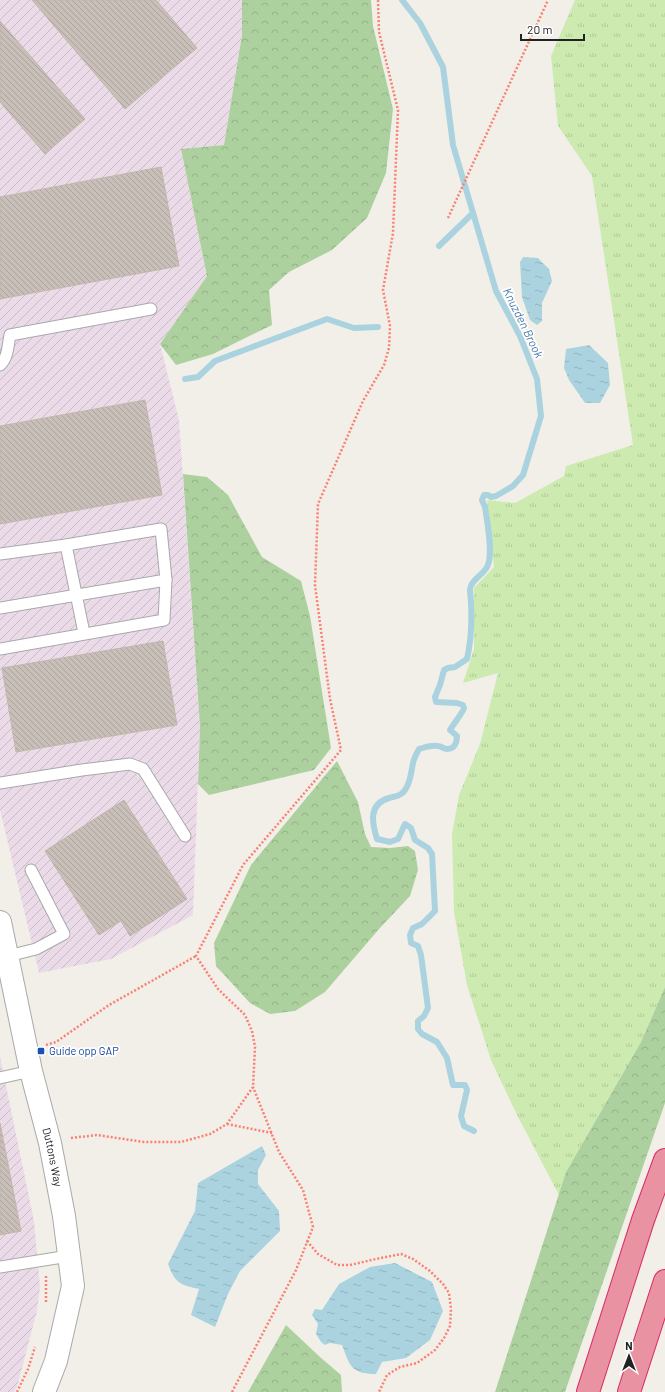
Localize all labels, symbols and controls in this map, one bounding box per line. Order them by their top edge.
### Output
scale bar [521,16,584,42]
text: 20 m [527,22,553,36]
water label: Knuzden Brook [501,285,547,360]
place label: Guide opp GAP [49,1044,119,1057]
marker: Guide opp GAP [36,1046,46,1056]
street label: Duttons Way [40,1126,65,1188]
north arrow [609,1336,649,1376]
text: N [625,1339,633,1352]

